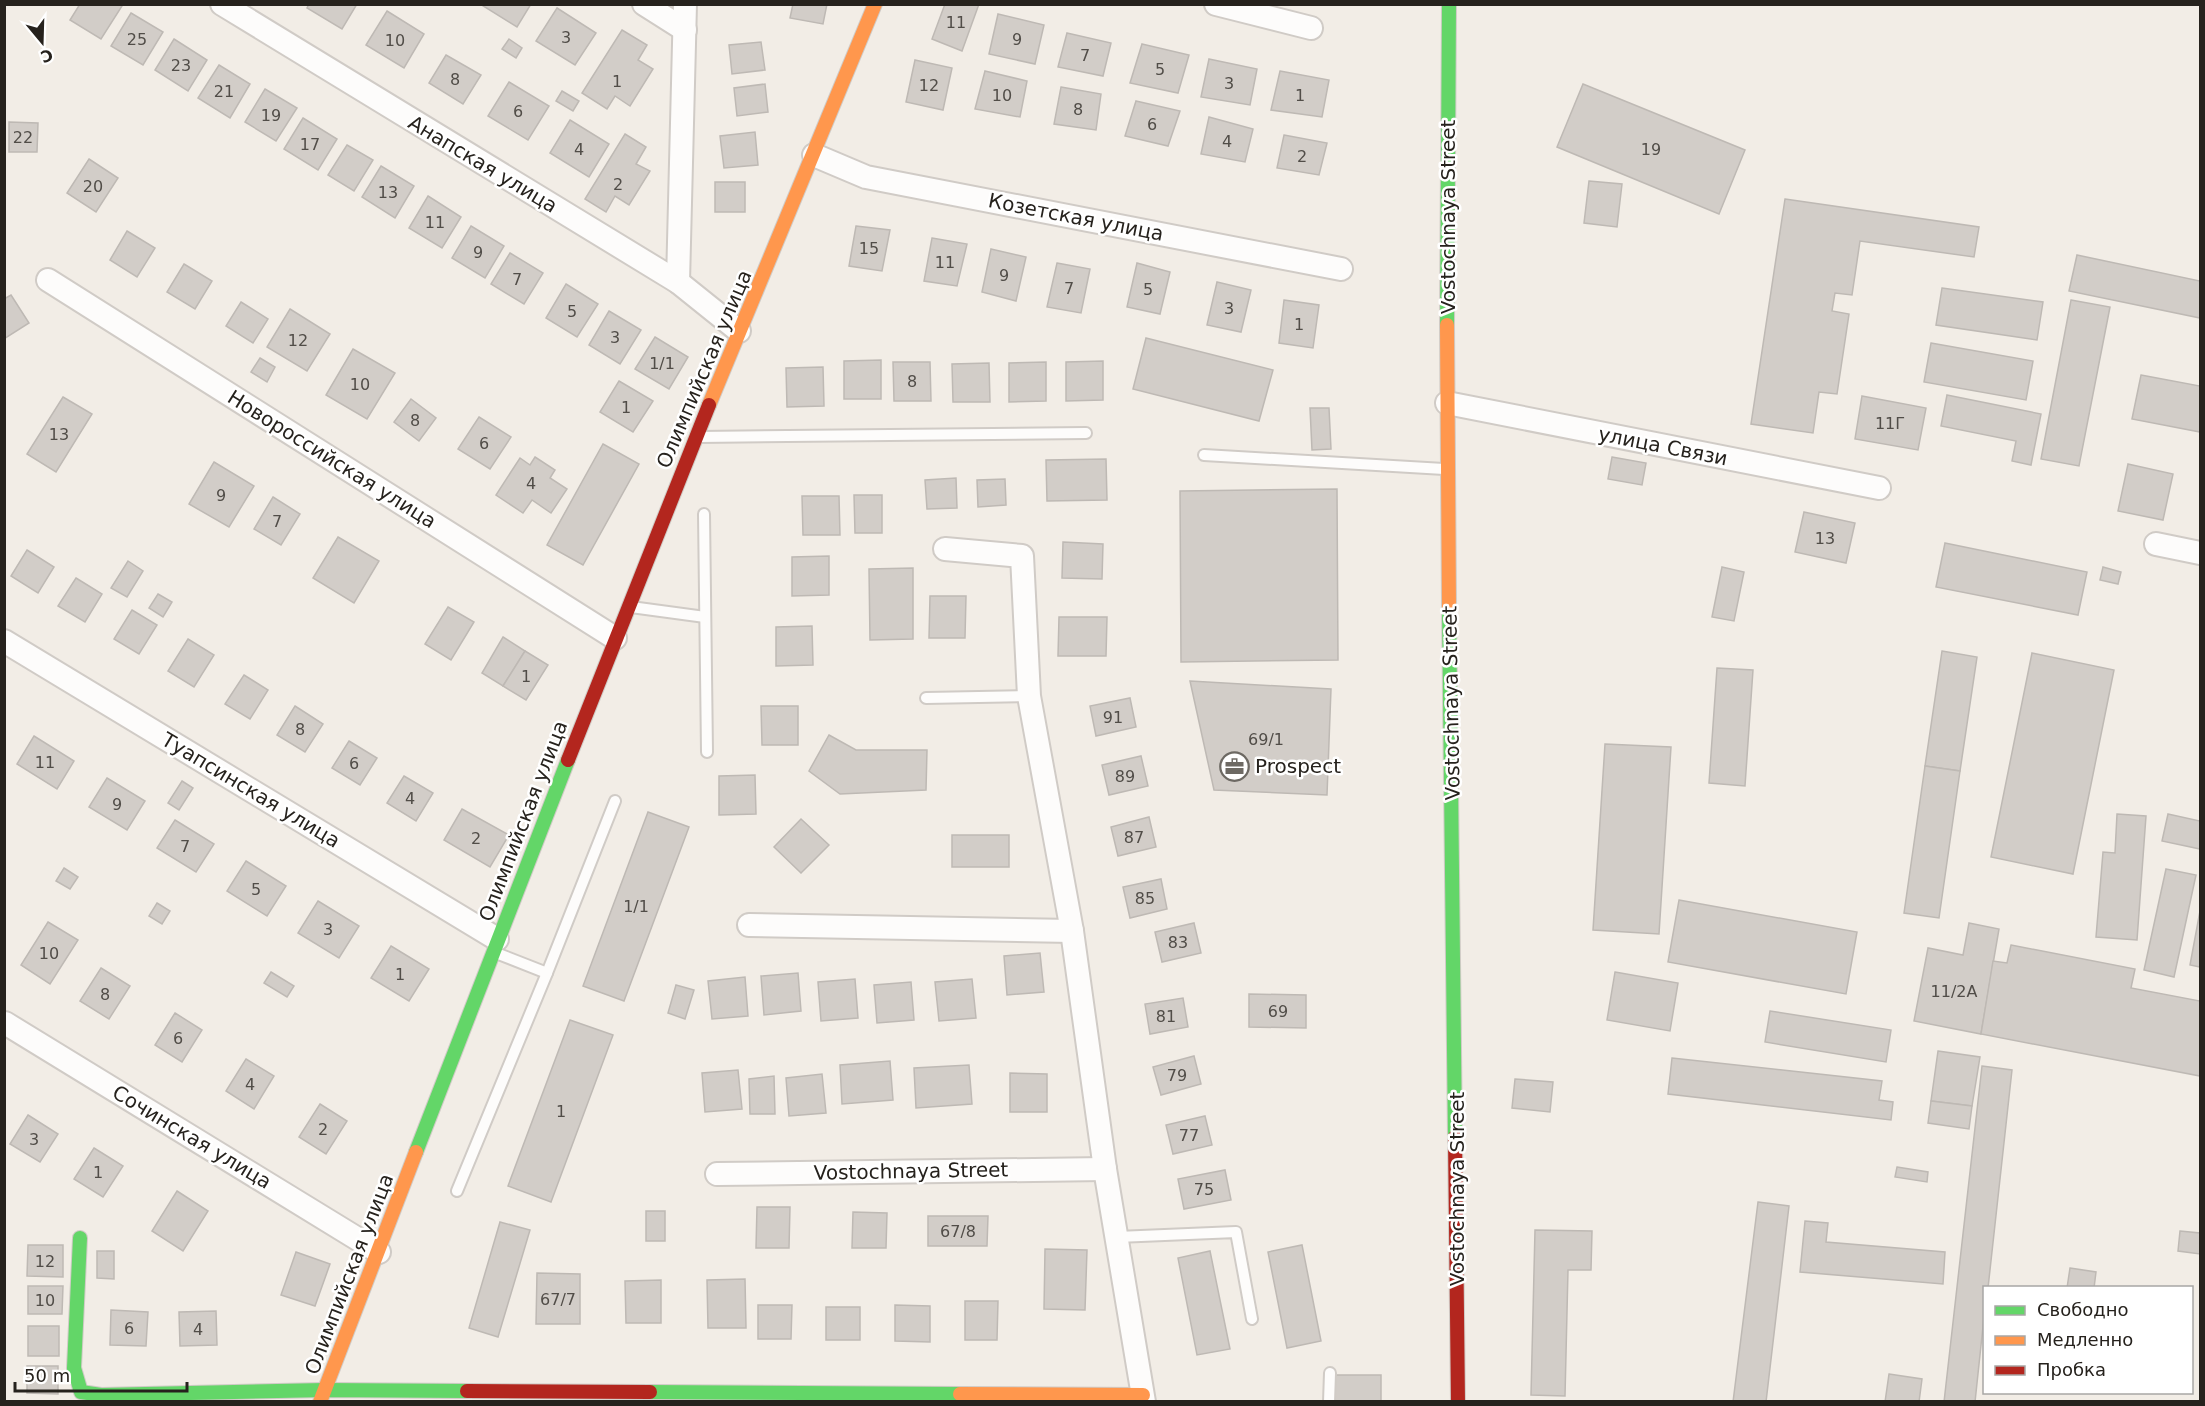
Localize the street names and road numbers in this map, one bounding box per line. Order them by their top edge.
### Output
street label: Анапская улица [404,110,562,218]
street label: Vostochnaya Street [1436,119,1460,314]
street label: Козетская улица [986,188,1166,246]
street label: Олимпийская улица [651,266,757,472]
street label: Новороссийская улица [223,385,441,533]
street label: улица Связи [1596,422,1730,470]
street label: Vostochnaya Street [1437,605,1465,801]
street label: Олимпийская улица [474,717,572,925]
street label: Туапсинская улица [157,727,344,853]
street label: Сочинская улица [108,1080,276,1194]
street label: Vostochnaya Street [1445,1091,1469,1286]
street label: Vostochnaya Street [813,1157,1009,1185]
street label: Олимпийская улица [300,1170,398,1378]

